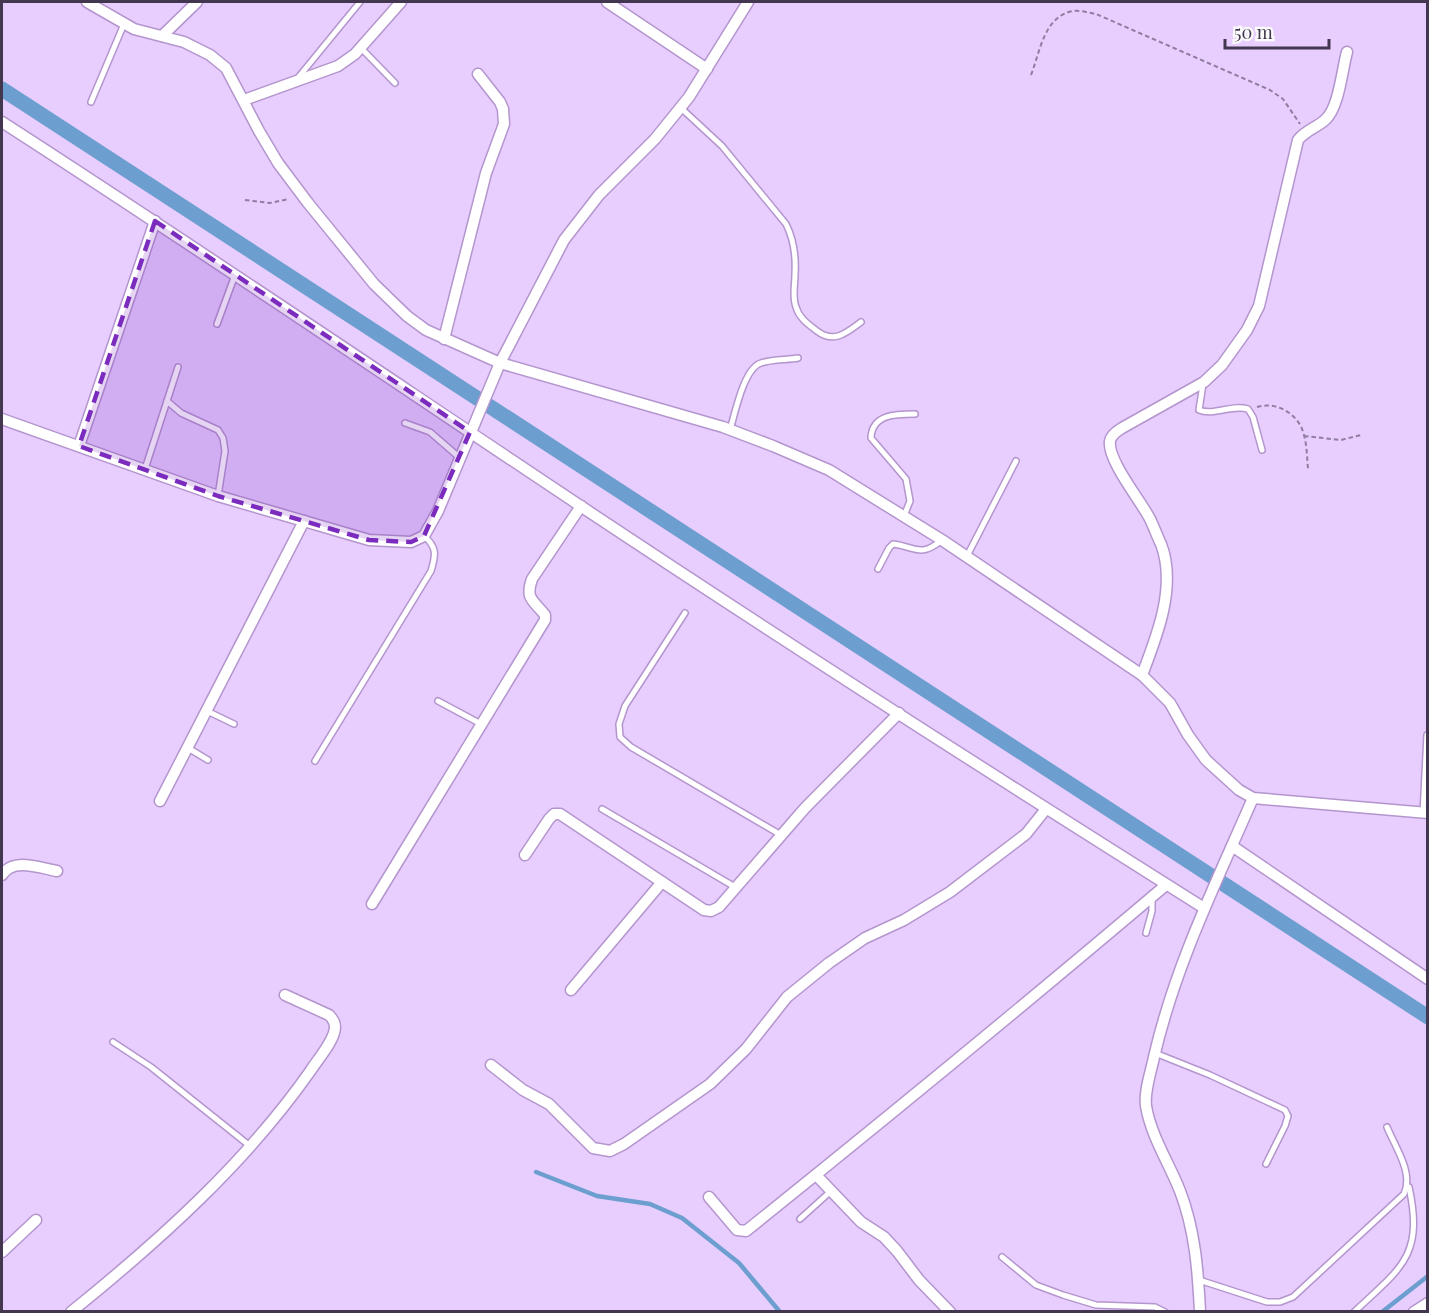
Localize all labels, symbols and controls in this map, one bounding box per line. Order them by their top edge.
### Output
scale bar [1225,12,1328,50]
text: 50 m [1234,20,1273,44]

